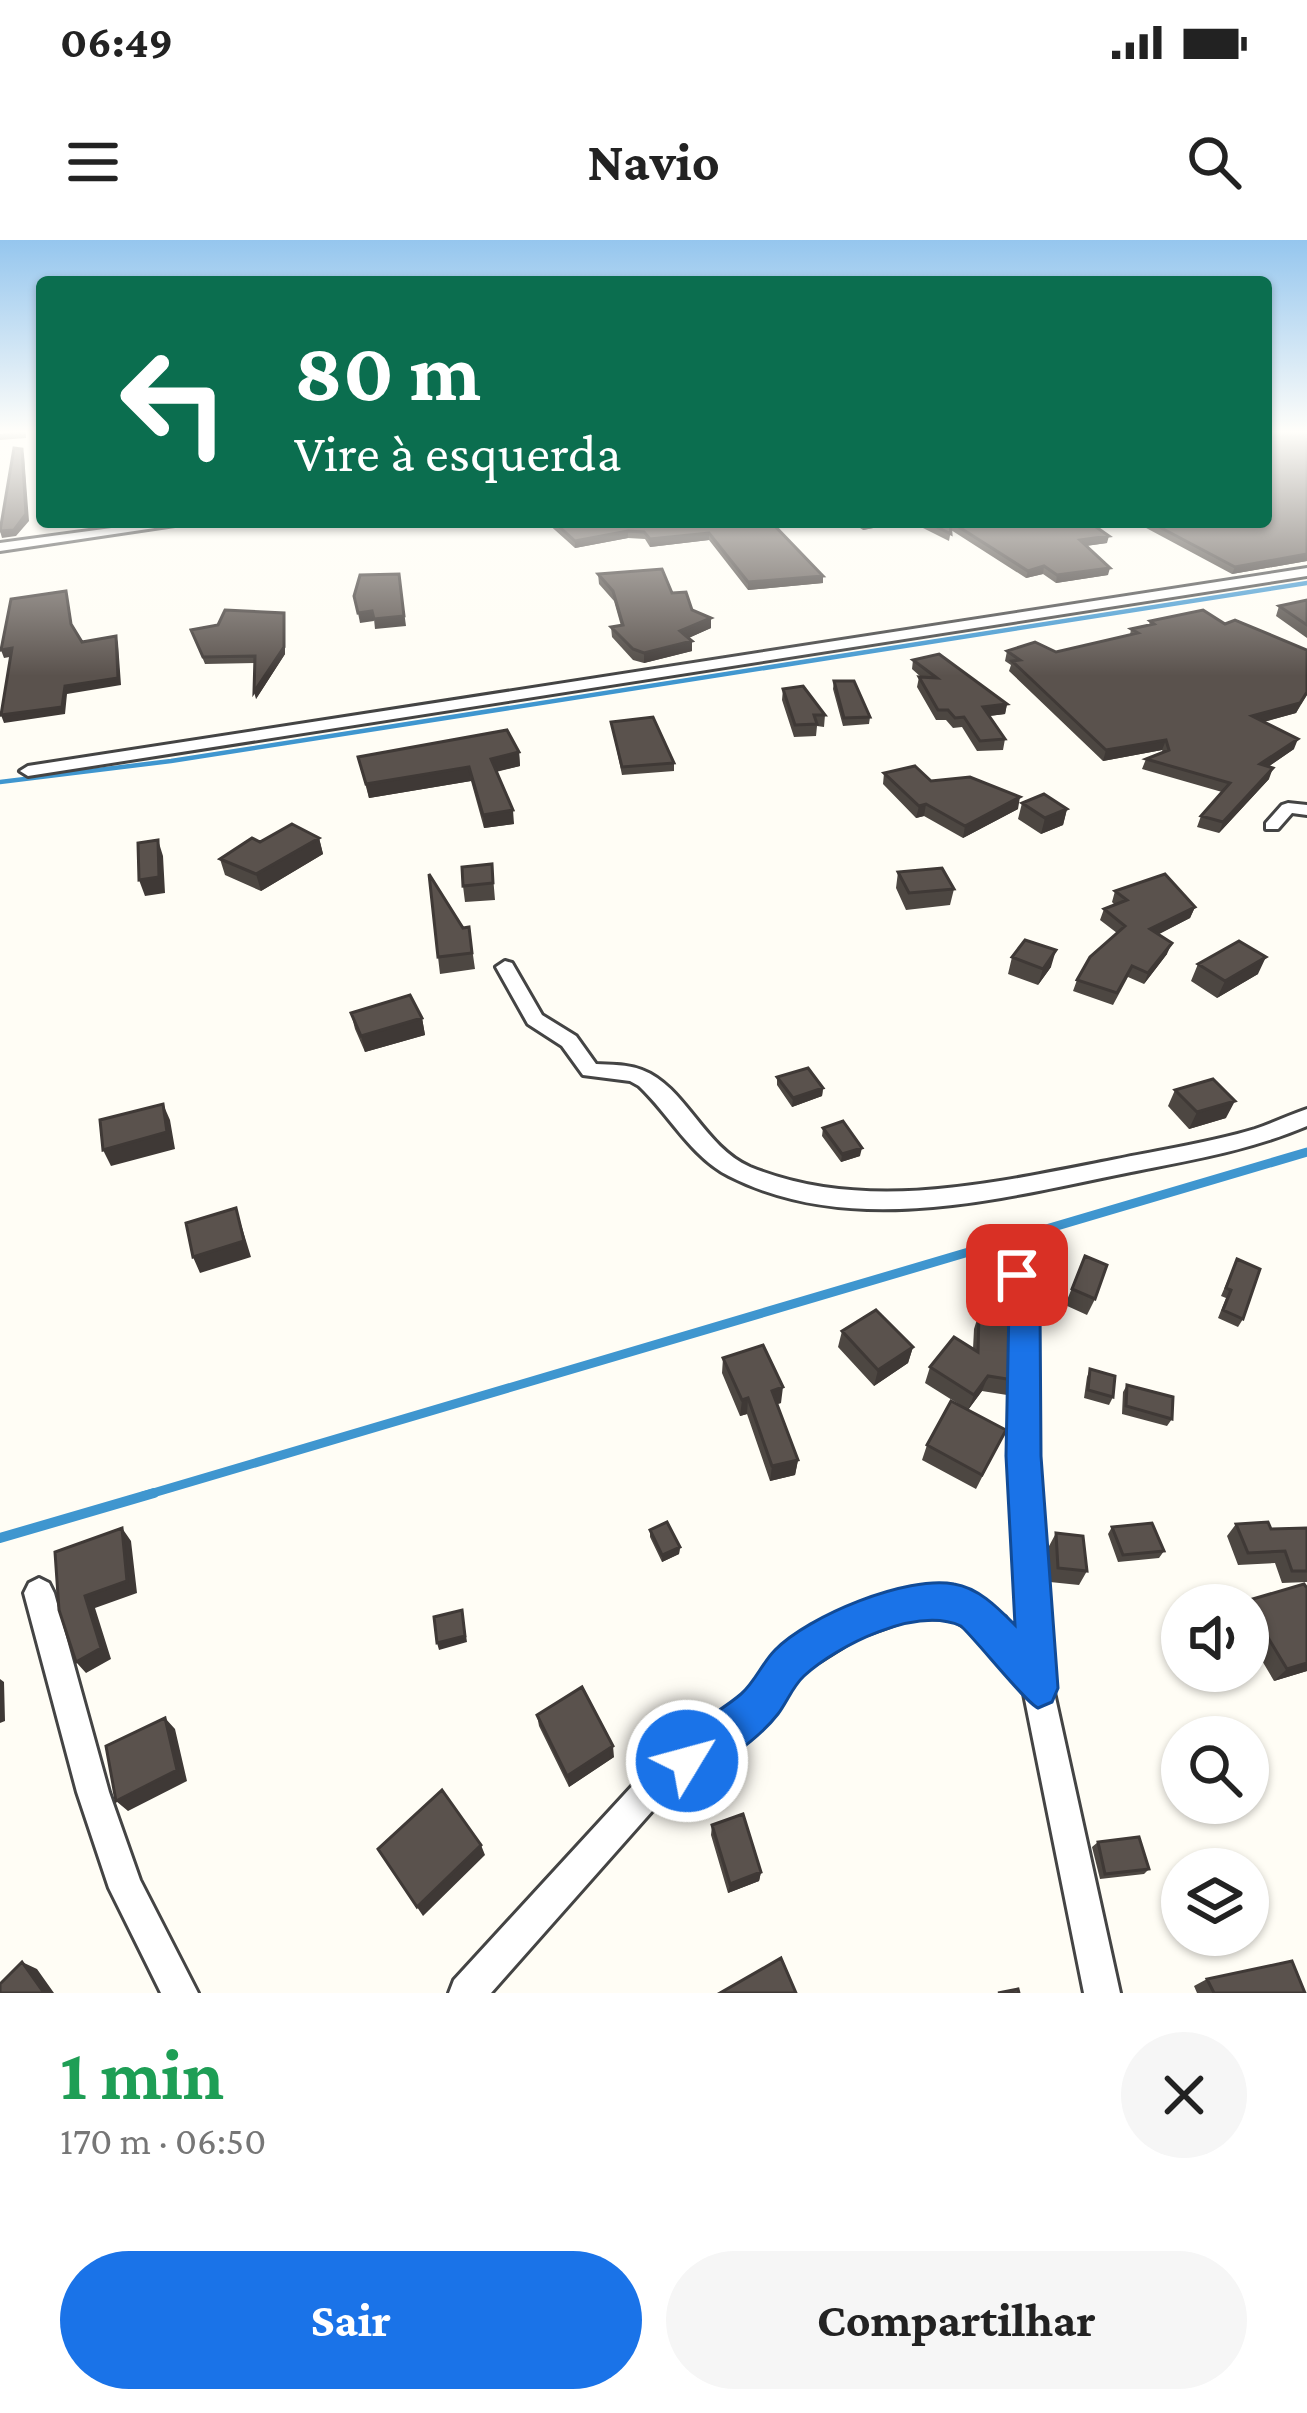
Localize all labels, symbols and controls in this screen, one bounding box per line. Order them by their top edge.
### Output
text: 06:49 [60,17,173,67]
icon: menu [60,129,126,195]
icon: search [1181,129,1247,195]
text: Navio [587,132,720,192]
icon: left [96,324,252,480]
text: 80 m [294,325,481,418]
text: Vire à esquerda [294,423,621,483]
pin [966,1224,1068,1326]
icon: arrive [984,1242,1050,1308]
map controls [1161,1584,1269,1956]
button: sound [1161,1584,1269,1692]
position arrow [624,1698,750,1824]
button: search [1161,1716,1269,1824]
button: layers [1161,1848,1269,1956]
button: close [1121,2032,1247,2158]
text: 1 min [60,2034,224,2114]
text: 170 m · 06:50 [60,2119,266,2162]
button: Sair [60,2251,642,2389]
button: Compartilhar [666,2251,1247,2389]

